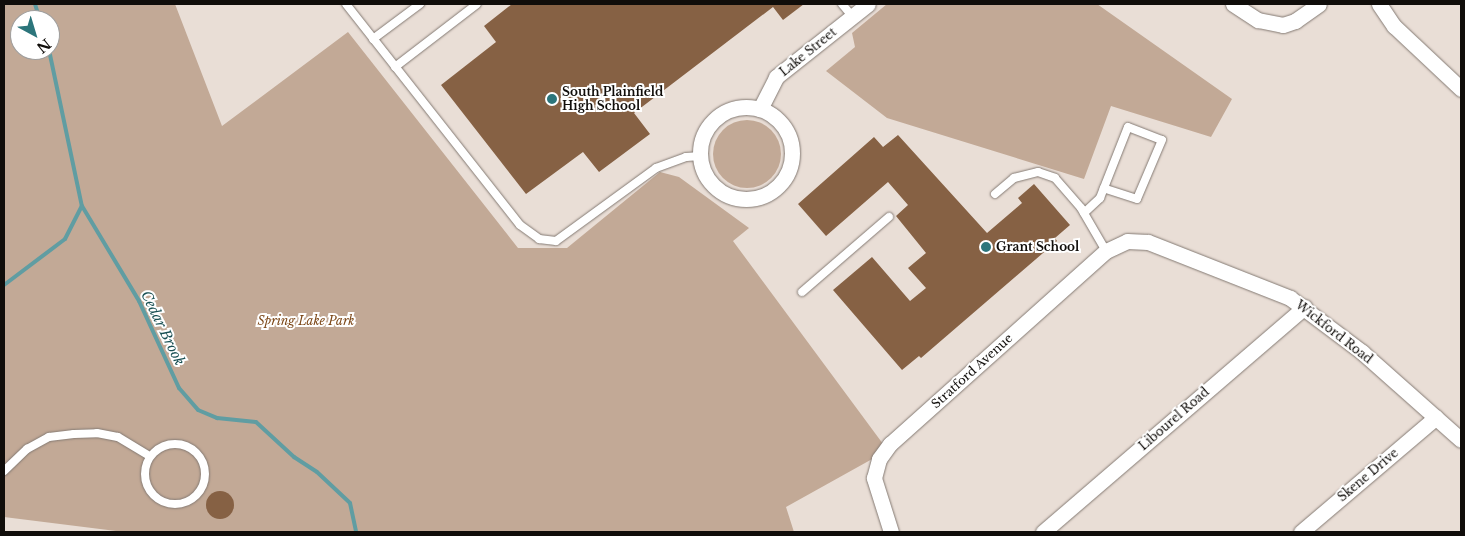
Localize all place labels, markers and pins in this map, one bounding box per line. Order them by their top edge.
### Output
place label: South Plainfield High School [562,85,663,113]
marker: South Plainfield High School [546,93,558,105]
place label: Grant School [996,240,1079,254]
marker: Grant School [980,241,992,253]

